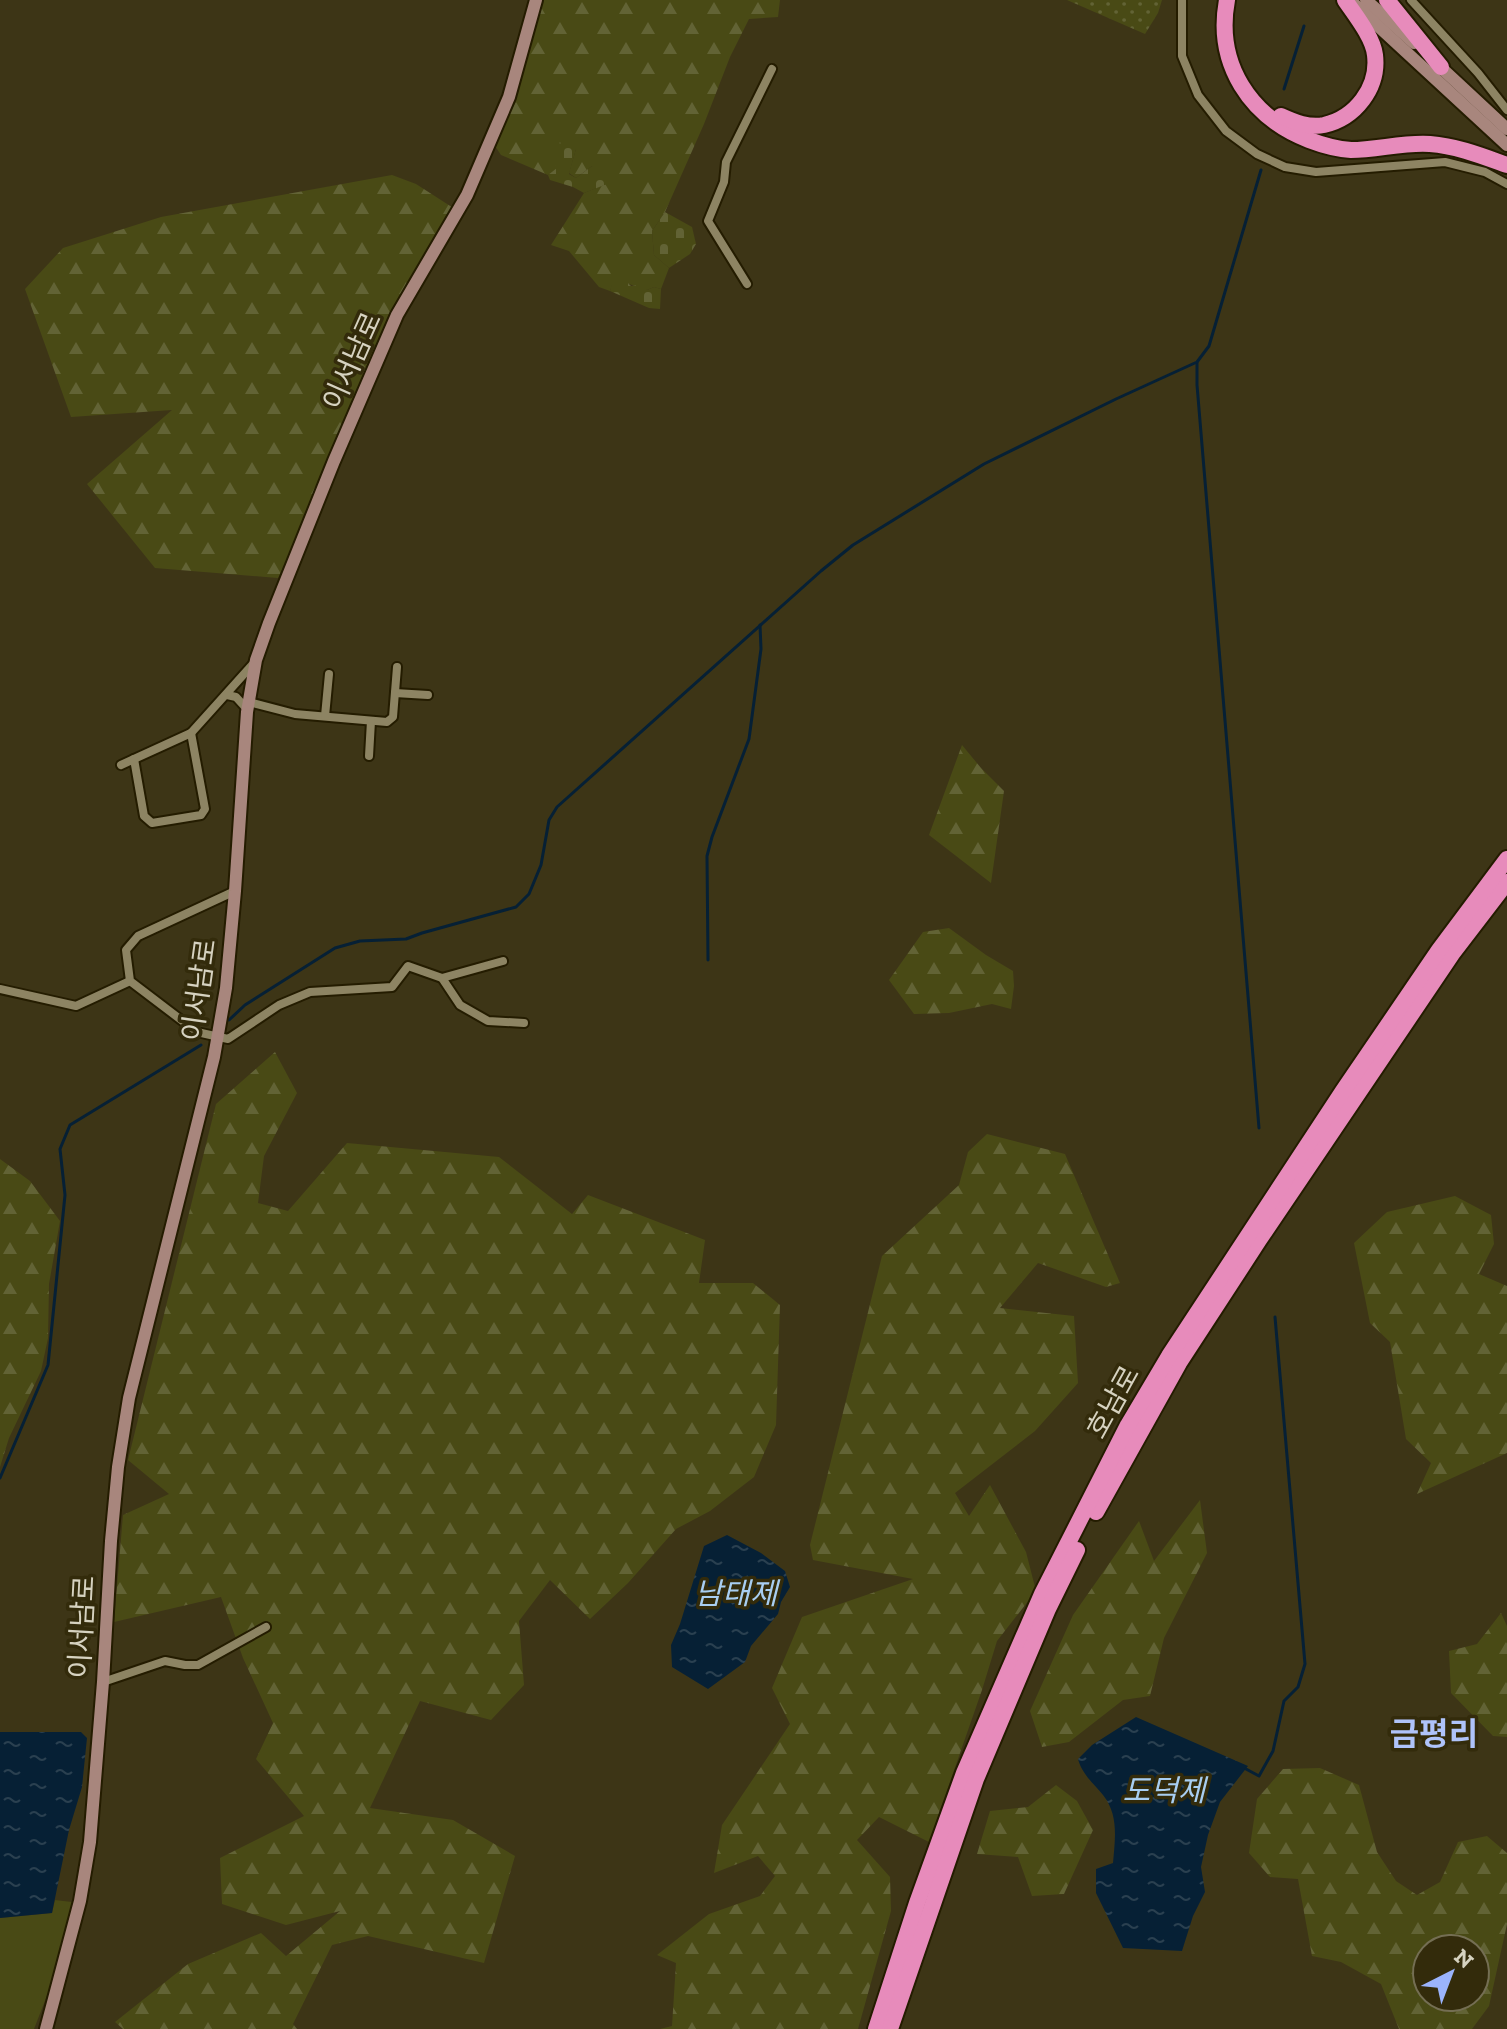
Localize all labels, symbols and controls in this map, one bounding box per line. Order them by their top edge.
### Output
street label: 이서남로 [316,307,388,415]
street label: 이서남로 [175,937,223,1043]
street label: 호남로 [1080,1360,1146,1444]
street label: 이서남로 [63,1575,101,1679]
water label: 남태제 [695,1576,781,1612]
district label: 금평리 [1390,1715,1478,1753]
water label: 도덕제 [1123,1773,1209,1809]
north arrow [1411,1933,1491,2013]
text: N [1449,1943,1479,1974]

